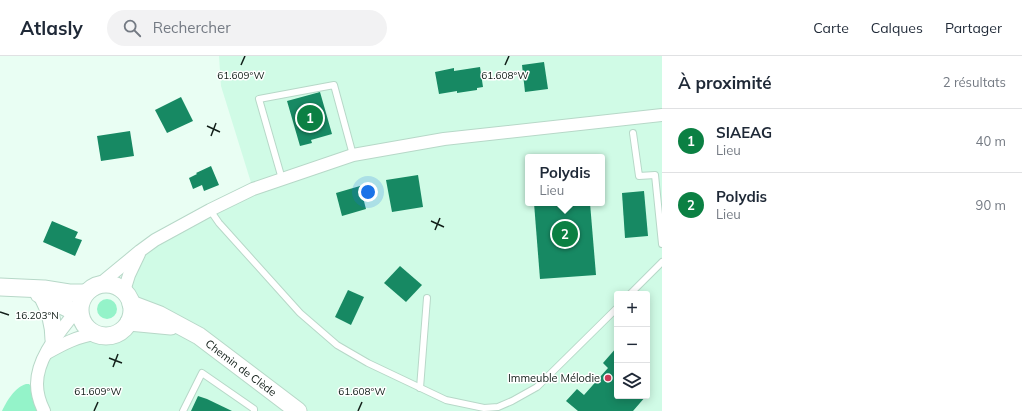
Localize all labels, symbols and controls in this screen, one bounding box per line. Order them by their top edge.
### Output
search box [107,10,387,46]
text: Atlasly [20,16,83,40]
icon: search [121,17,143,39]
text: Rechercher [153,18,231,37]
text: Carte [813,19,849,37]
text: Calques [871,19,923,37]
text: Partager [945,19,1002,37]
text: 61.609°W [217,69,265,82]
text: 61.608°W [481,69,529,82]
text: À proximité [678,72,772,93]
text: 2 résultats [943,74,1006,90]
pin: 1 [297,103,323,133]
text: SIAEAG [716,123,772,142]
text: 1 [687,133,695,149]
text: 40 m [976,133,1006,149]
text: Lieu [716,142,741,158]
popup [525,154,605,206]
text: Polydis [539,163,591,182]
your location [358,182,378,202]
text: Lieu [539,182,564,198]
text: Polydis [716,187,767,206]
text: 2 [687,197,695,213]
text: 90 m [976,197,1006,213]
text: Lieu [716,206,741,222]
pin: 2 [552,219,578,249]
map controls [614,291,650,399]
button: + [614,291,650,327]
text: 16.203°N [15,309,59,322]
button: − [614,327,650,363]
street label: Chemin de Clède [203,336,279,399]
button: layers [614,363,650,399]
place label: Immeuble Mélodie [508,371,600,385]
marker: Immeuble Mélodie [603,373,613,383]
text: 61.609°W [74,385,122,398]
text: 61.608°W [338,385,386,398]

